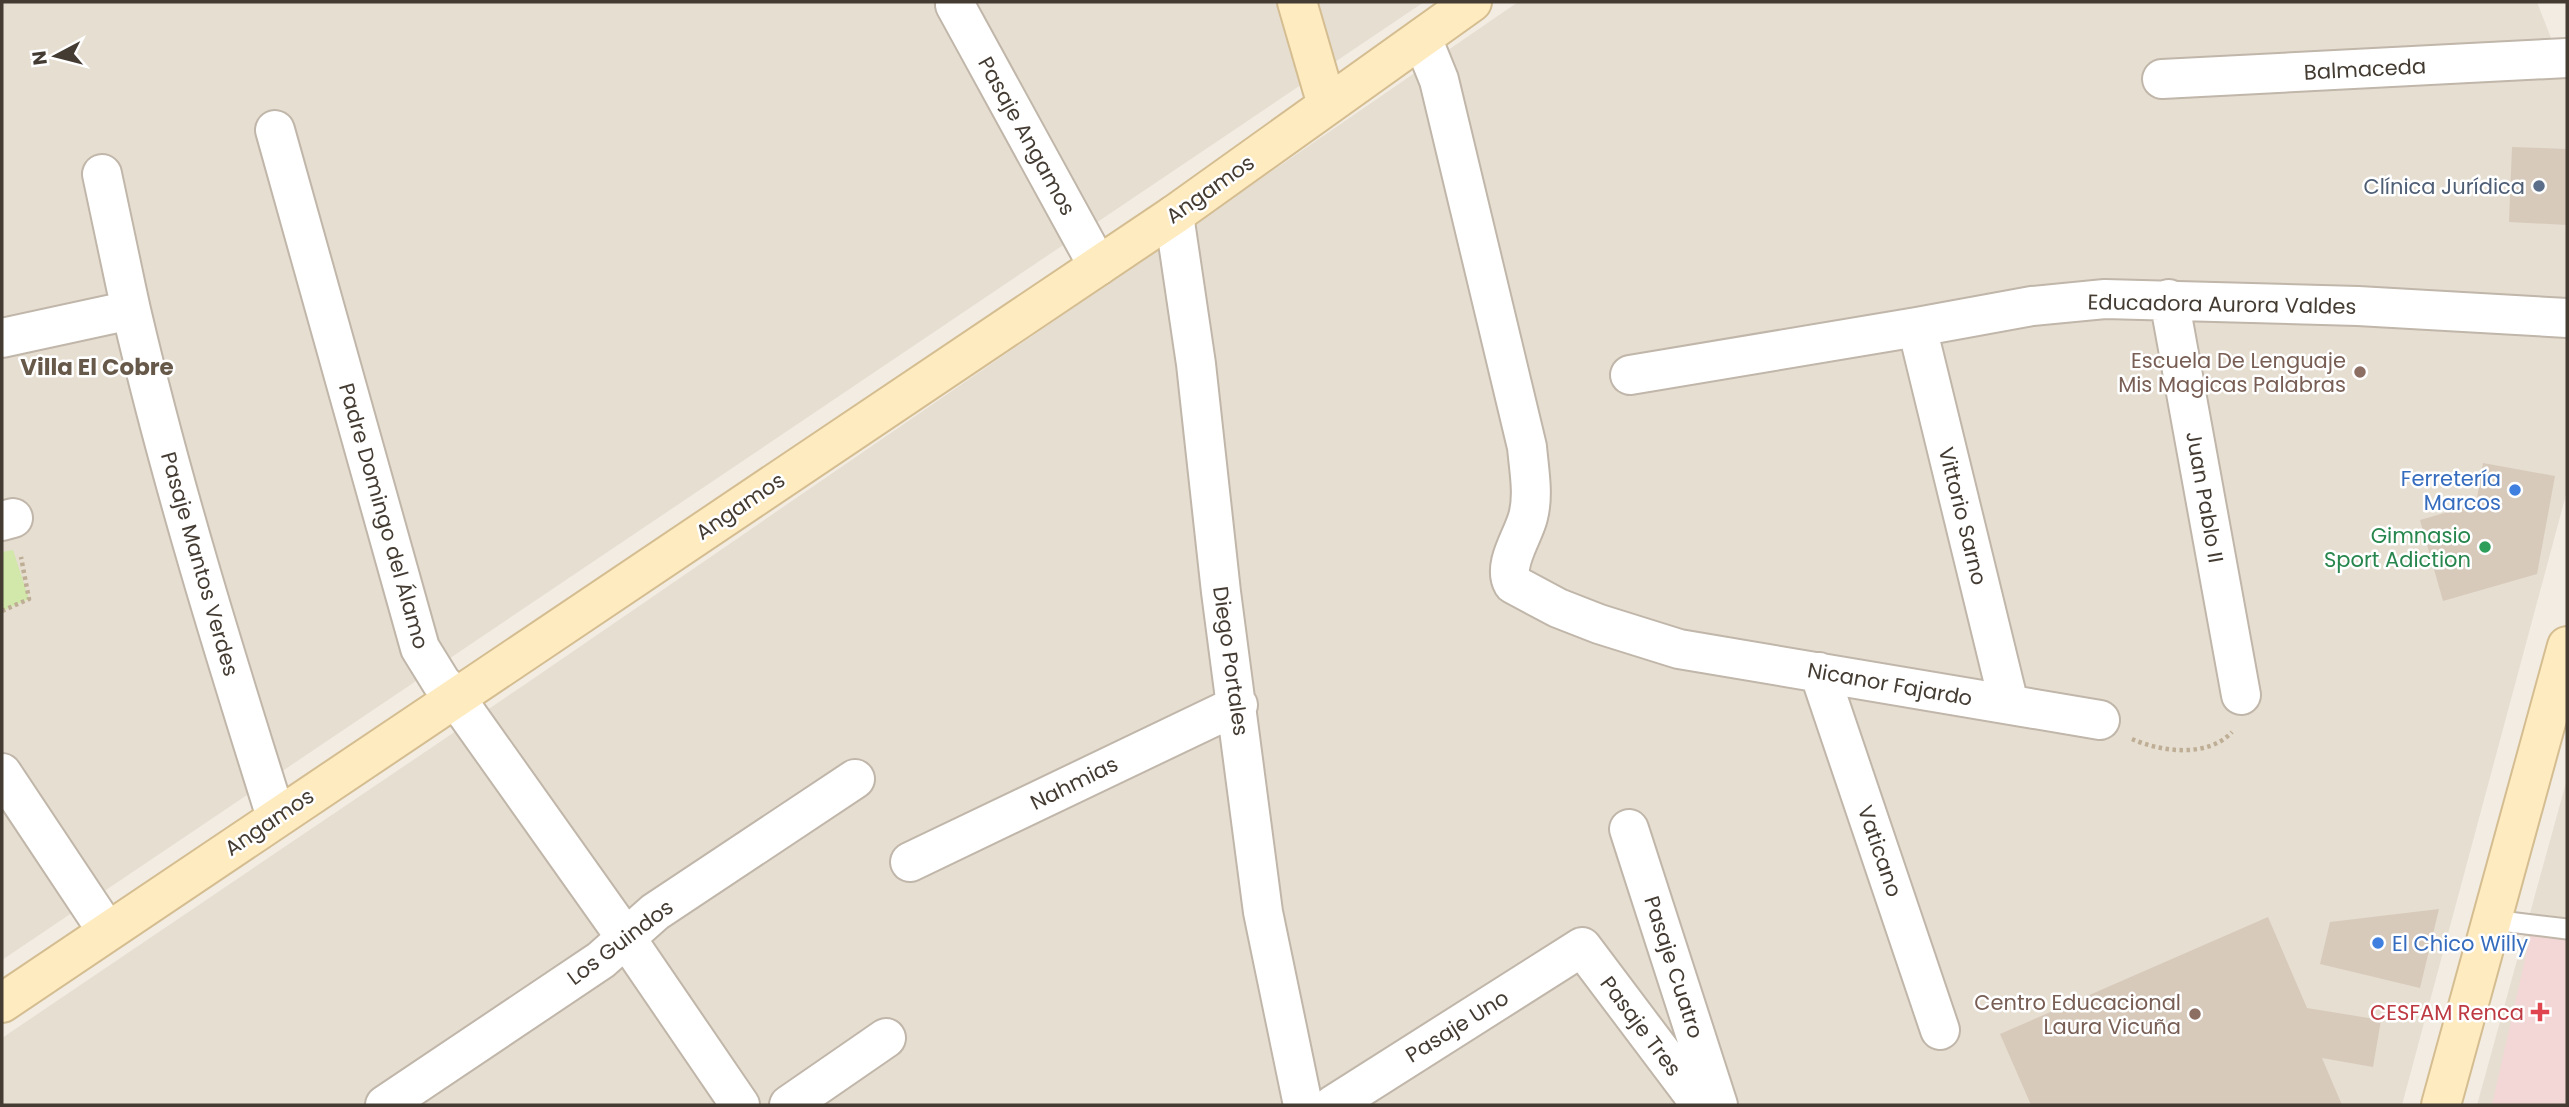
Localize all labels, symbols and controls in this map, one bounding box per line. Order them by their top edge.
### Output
north arrow [21,21,91,91]
text: N [25,49,54,67]
street label: Pasaje Angamos [971,51,1083,221]
street label: Balmaceda [2303,51,2427,87]
street label: Angamos [1160,148,1260,230]
place label: Clínica Jurídica [2363,172,2525,201]
marker: Clínica Jurídica [2531,178,2547,194]
street label: Educadora Aurora Valdes [2087,287,2357,321]
place label: Escuela De Lenguaje Mis Magicas Palabras [2118,346,2346,399]
district label: Villa El Cobre [20,351,174,383]
marker: Escuela De Lenguaje Mis Magicas Palabras [2352,364,2368,380]
street label: Padre Domingo del Álamo [332,380,436,652]
street label: Juan Pablo II [2179,429,2231,565]
street label: Vittorio Sarno [1932,444,1994,588]
street label: Pasaje Mantos Verdes [154,449,246,679]
place label: Ferretería Marcos [2401,464,2501,517]
street label: Angamos [690,465,790,547]
marker: Ferretería Marcos [2507,482,2523,498]
place label: Gimnasio Sport Adiction [2324,521,2471,574]
marker: Gimnasio Sport Adiction [2477,539,2493,555]
street label: Diego Portales [1206,584,1256,738]
street label: Nicanor Fajardo [1805,655,1975,713]
street label: Nahmias [1025,749,1123,817]
street label: Angamos [219,781,319,863]
street label: Vaticano [1851,801,1909,901]
street label: Los Guindos [561,892,679,992]
street label: Pasaje Cuatro [1637,892,1711,1042]
place label: El Chico Willy [2392,929,2528,958]
marker: El Chico Willy [2370,935,2386,951]
street label: Pasaje Tres [1594,970,1688,1082]
street label: Pasaje Uno [1400,983,1514,1069]
place label: Centro Educacional Laura Vicuña [1974,988,2181,1041]
place label: CESFAM Renca [2370,998,2524,1027]
marker: CESFAM Renca [2530,1002,2550,1022]
marker: Centro Educacional Laura Vicuña [2187,1006,2203,1022]

